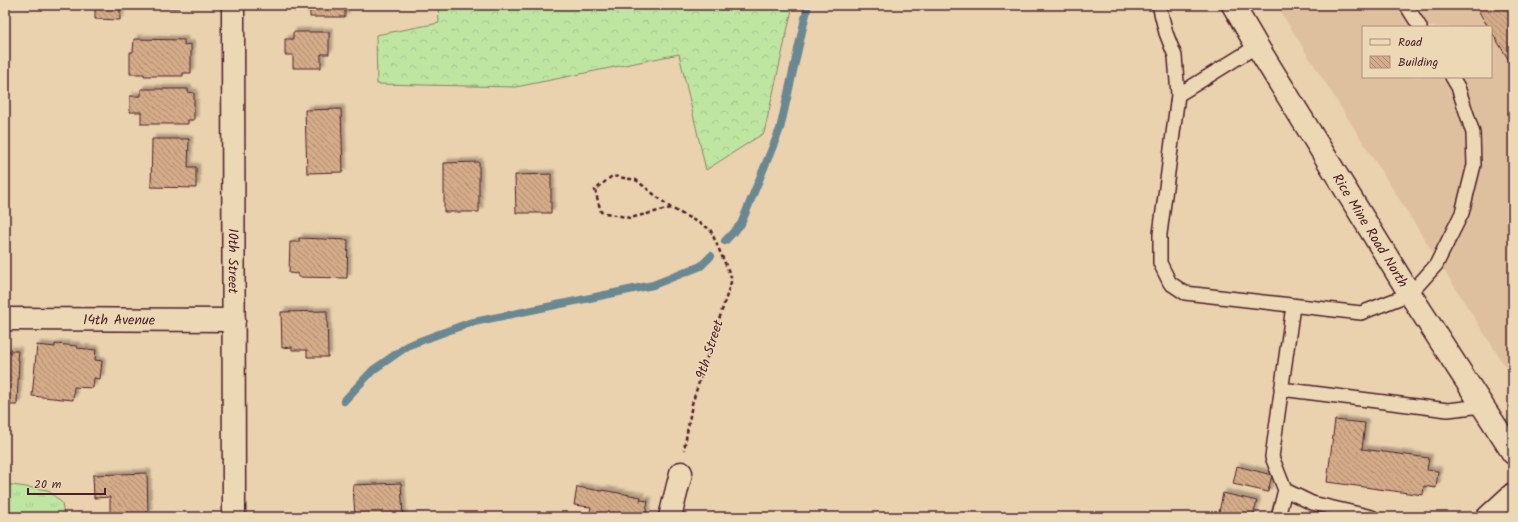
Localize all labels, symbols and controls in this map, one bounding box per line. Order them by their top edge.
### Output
legend [1362,26,1492,78]
text: Road [1398,33,1423,52]
text: Building [1398,53,1438,72]
street label: Rice Mine Road North [1326,169,1413,292]
street label: 10th Street [221,228,244,294]
street label: 14th Avenue [83,309,156,332]
street label: 9th Street [690,316,730,382]
scale bar [28,470,105,496]
text: 20 m [34,475,62,494]

